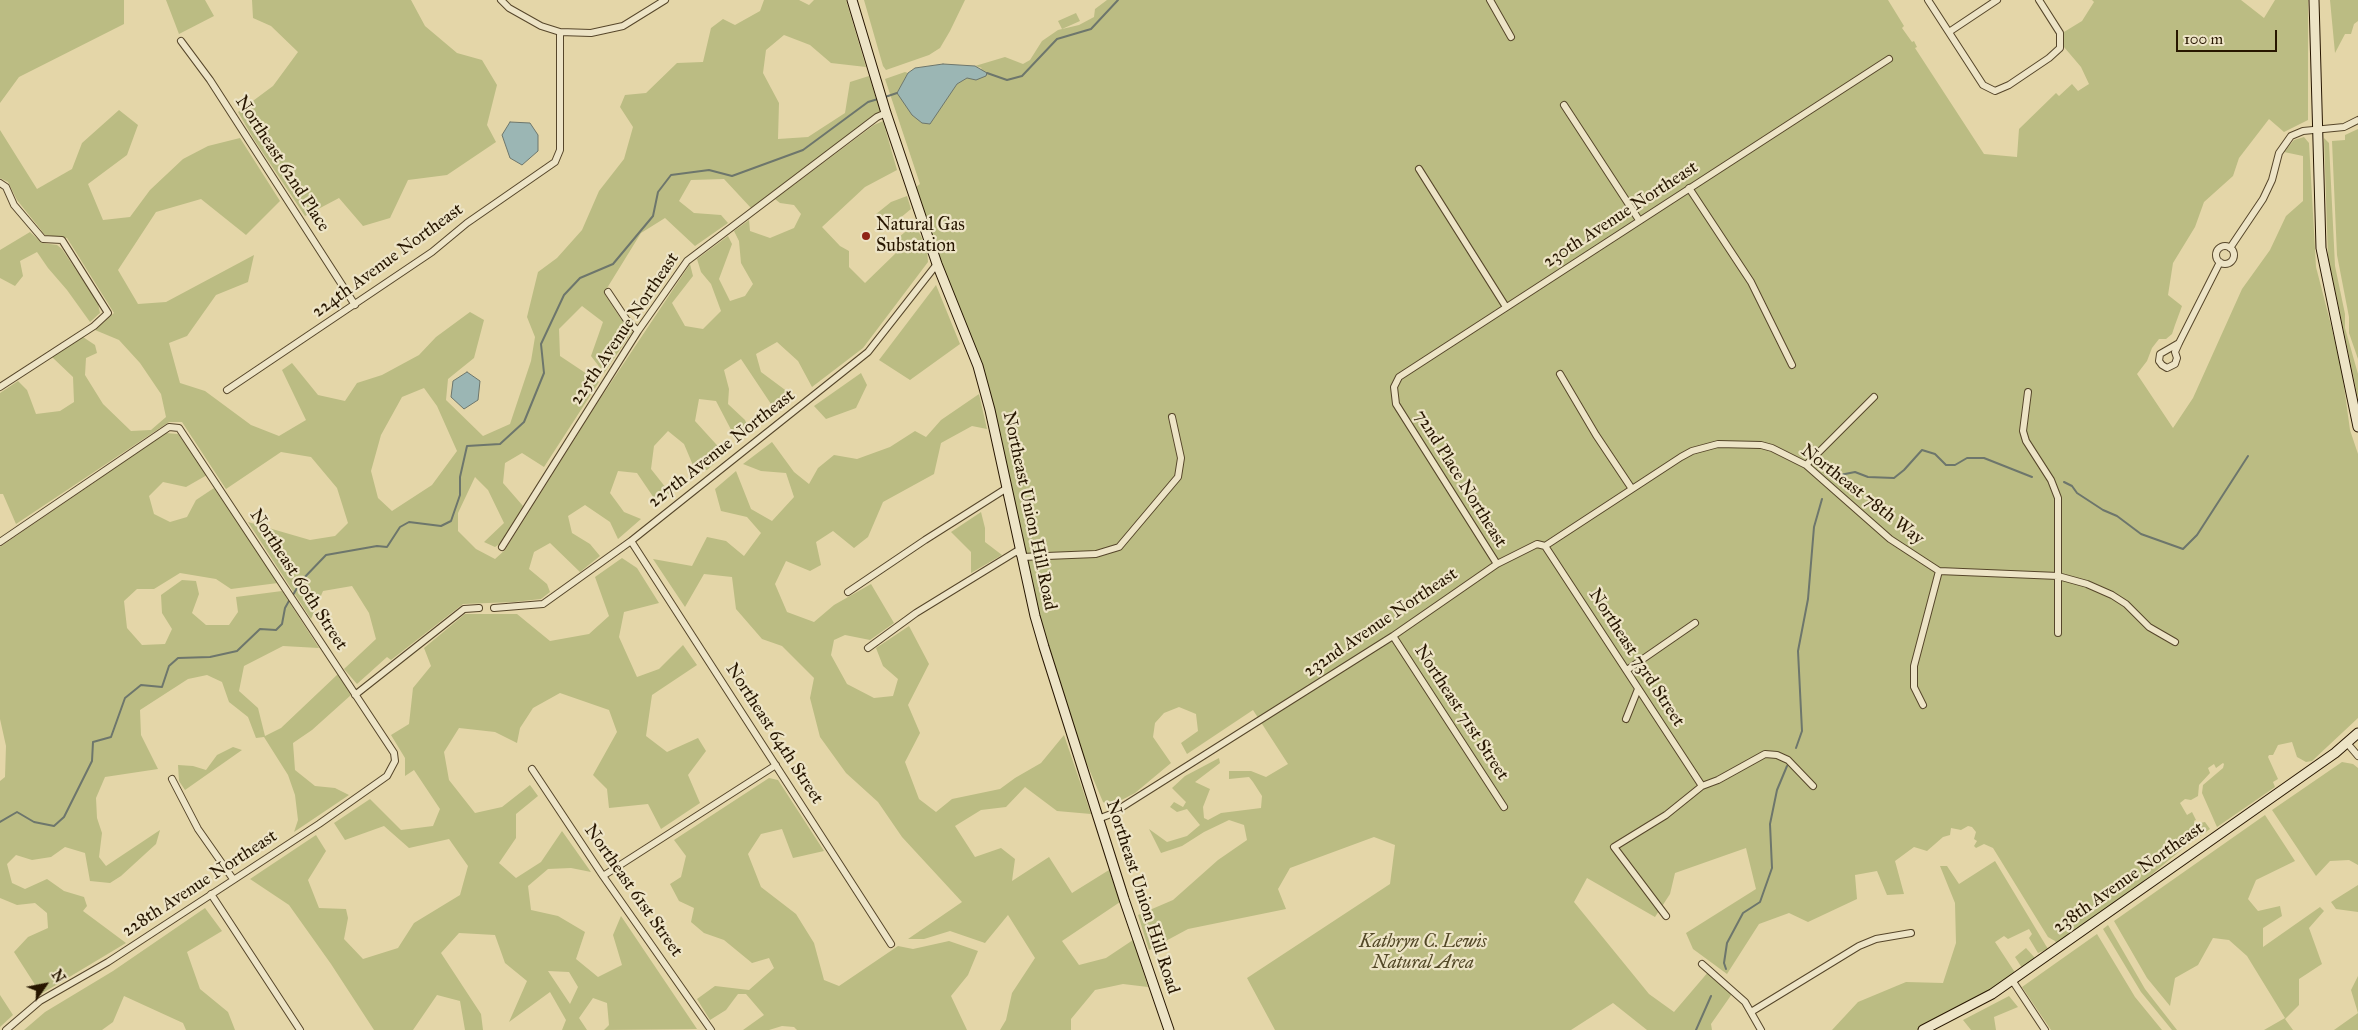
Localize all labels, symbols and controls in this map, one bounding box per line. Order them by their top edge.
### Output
scale bar [2178,20,2279,52]
text: 100 m [2184,30,2223,48]
street label: Northeast 62nd Place [230,92,334,236]
street label: 230th Avenue Northeast [1540,157,1702,273]
street label: 224th Avenue Northeast [308,199,468,323]
place label: Natural Gas Substation [876,215,965,258]
marker: Natural Gas Substation [860,230,872,242]
street label: 225th Avenue Northeast [566,249,684,409]
street label: 227th Avenue Northeast [644,385,800,513]
street label: 72nd Place Northeast [1409,406,1511,552]
street label: Northeast Union Hill Road [997,410,1061,612]
street label: Northeast 78th Way [1796,440,1928,550]
street label: Northeast 60th Street [244,505,352,655]
street label: 232nd Avenue Northeast [1300,564,1462,682]
street label: Northeast 73rd Street [1583,585,1689,731]
street label: Northeast 71st Street [1409,641,1513,785]
street label: Northeast 64th Street [720,660,828,808]
street label: Northeast Union Hill Road [1100,797,1184,997]
street label: 238th Avenue Northeast [2049,818,2209,938]
street label: Northeast 61st Street [579,821,687,961]
street label: 228th Avenue Northeast [118,826,282,942]
park label: Kathryn C. Lewis Natural Area [1359,932,1487,974]
north arrow [20,960,70,1010]
text: N [48,967,68,986]

